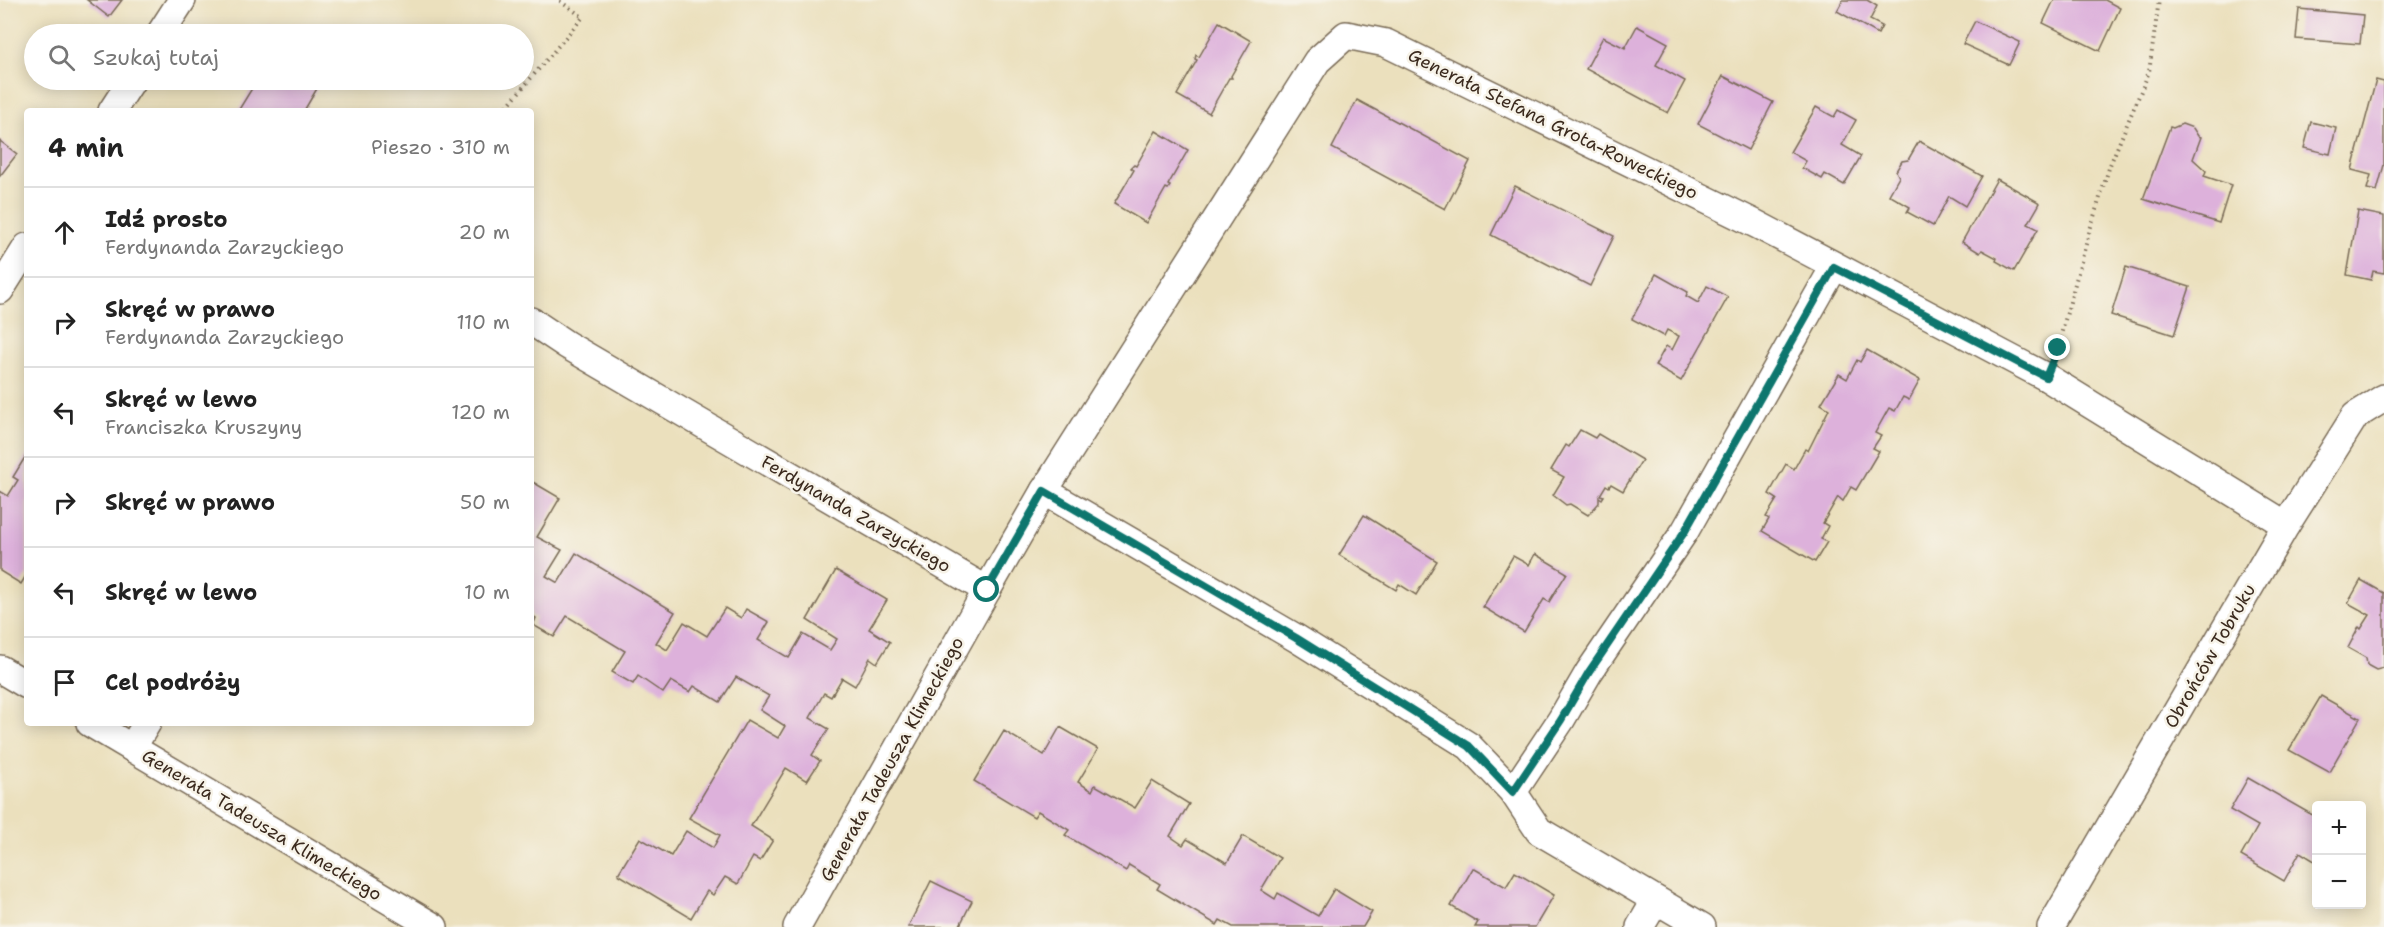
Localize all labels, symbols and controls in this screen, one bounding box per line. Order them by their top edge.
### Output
search box [24,24,534,90]
icon: search [45,41,78,74]
text: Szukaj tutaj [93,43,219,72]
street label: Generała Stefana Grota-Roweckiego [1404,43,1702,205]
text: 4 min [48,130,124,165]
text: Pieszo · 310 m [371,134,510,160]
text: Idź prosto [105,205,228,234]
icon: ahead [48,216,81,249]
text: 20 m [459,219,510,245]
text: Ferdynanda Zarzyckiego [105,234,344,260]
text: Skręć w prawo [105,295,275,324]
icon: right [48,306,81,339]
text: 110 m [456,309,510,335]
text: Ferdynanda Zarzyckiego [105,324,344,350]
route end [2044,334,2070,360]
text: Skręć w lewo [105,385,257,414]
icon: left [48,396,81,429]
text: 120 m [451,399,510,425]
text: Franciszka Kruszyny [105,414,302,440]
street label: Ferdynanda Zarzyckiego [757,450,955,578]
icon: right [48,486,81,519]
text: Skręć w prawo [105,488,275,517]
text: 50 m [460,489,510,515]
icon: left [48,576,81,609]
route start [973,576,999,602]
text: Skręć w lewo [105,578,257,607]
text: 10 m [464,579,510,605]
street label: Obrońców Tobruku [2159,580,2261,732]
street label: Generała Tadeusza Klimeckiego [815,632,969,886]
icon: arrive [48,666,81,699]
text: Cel podróży [105,668,241,697]
street label: Generała Tadeusza Klimeckiego [138,744,386,906]
map controls [2312,801,2366,909]
button: + [2312,801,2366,855]
button: − [2312,855,2366,909]

